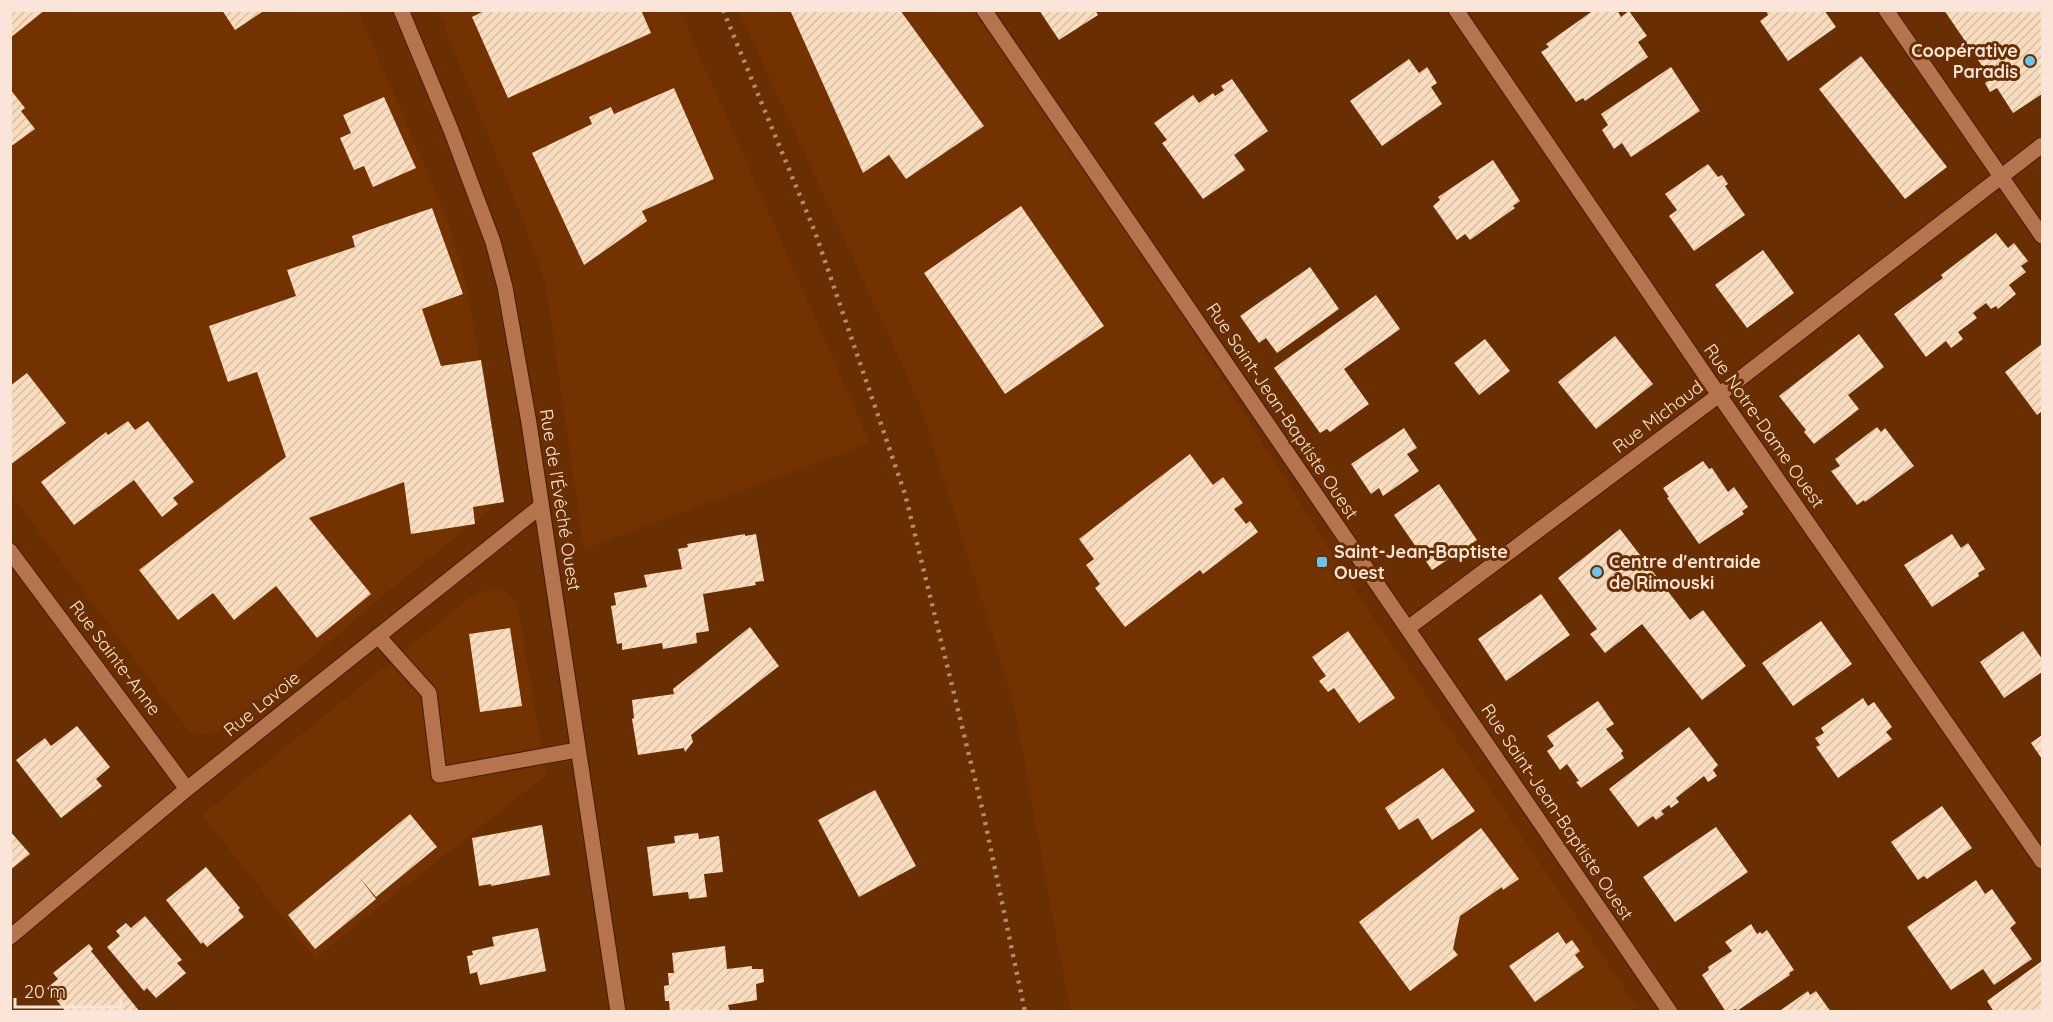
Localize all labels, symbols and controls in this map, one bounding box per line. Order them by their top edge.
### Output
place label: Coopérative Paradis [1911,39,2018,83]
marker: Coopérative Paradis [2023,54,2037,68]
street label: Rue Saint-Jean-Baptiste Ouest [1201,298,1364,523]
street label: Rue Notre-Dame Ouest [1699,339,1830,512]
street label: Rue Michaud [1608,375,1707,458]
street label: Rue de l'Évêché Ouest [535,407,586,593]
place label: Saint-Jean-Baptiste Ouest [1334,540,1508,584]
place label: Centre d'entraide de Rimouski [1609,550,1761,594]
marker: Saint-Jean-Baptiste Ouest [1315,555,1329,569]
marker: Centre d'entraide de Rimouski [1590,565,1604,579]
street label: Rue Sainte-Anne [65,596,166,720]
street label: Rue Lavoie [219,666,305,741]
street label: Rue Saint-Jean-Baptiste Ouest [1476,699,1639,924]
scale bar [15,971,122,1009]
text: 20 m [24,980,66,1003]

